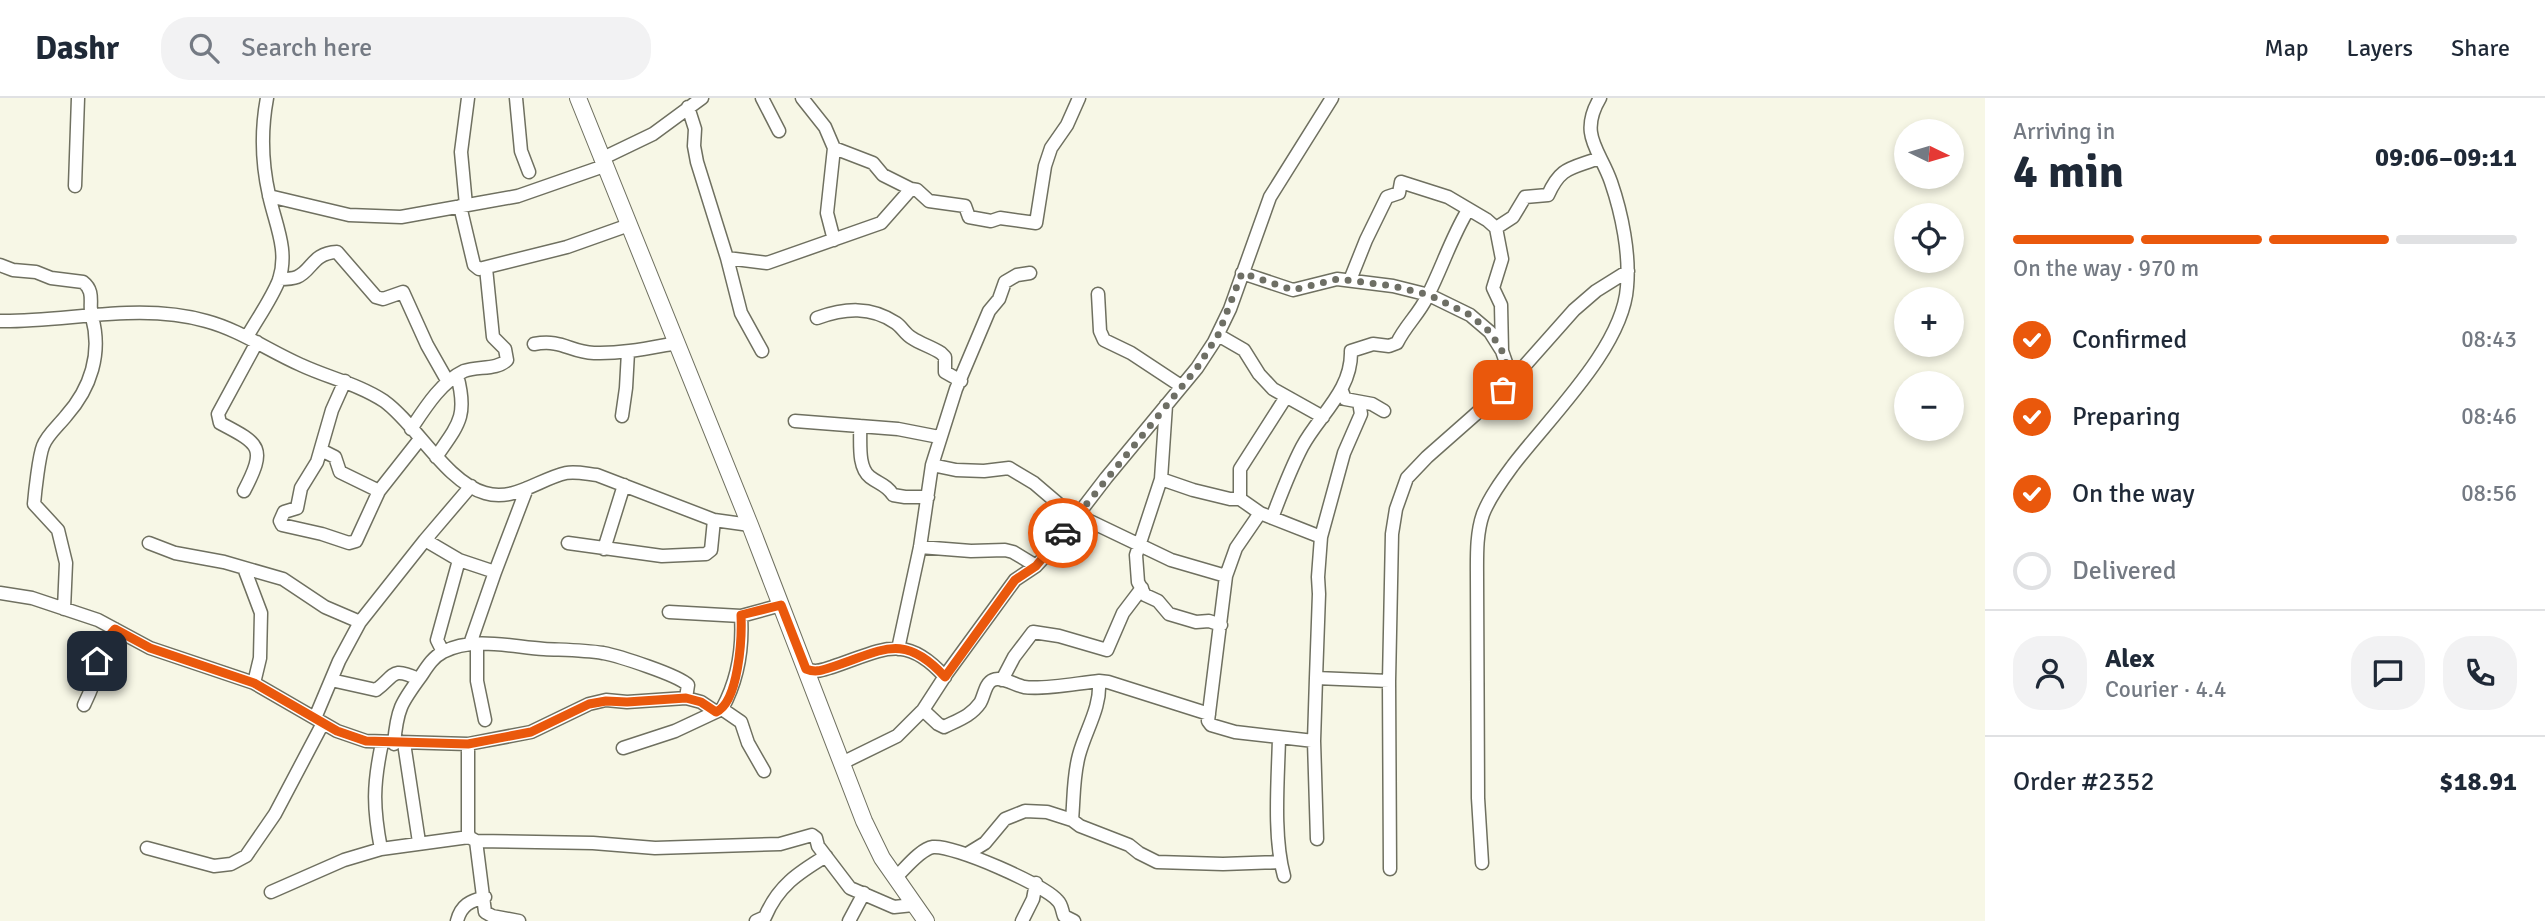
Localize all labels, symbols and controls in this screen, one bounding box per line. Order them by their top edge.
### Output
search box [161,17,651,80]
text: Dashr [35,28,119,69]
icon: search [185,29,223,67]
text: Search here [241,32,372,64]
text: Map [2264,33,2309,63]
text: Layers [2347,33,2413,63]
text: Share [2451,33,2510,63]
text: Arriving in [2013,117,2115,146]
north arrow [1894,119,1964,189]
map controls [1894,119,1964,441]
text: 09:06–09:11 [2375,142,2517,174]
text: 4 min [2013,144,2124,200]
button: locate [1894,203,1964,273]
text: On the way · 970 m [2013,254,2199,283]
button: + [1894,287,1964,357]
icon: check [2013,321,2051,359]
text: Confirmed [2072,324,2187,356]
text: 08:43 [2461,325,2517,354]
pin [1473,360,1533,420]
icon: bag [1484,371,1522,409]
button: − [1894,371,1964,441]
icon: check [2013,398,2051,436]
text: Preparing [2072,401,2180,433]
text: 08:46 [2461,402,2517,431]
icon: check [2013,475,2051,513]
text: On the way [2072,478,2195,510]
text: 08:56 [2461,479,2517,508]
courier [1028,498,1098,568]
icon: car [1044,514,1082,552]
text: Delivered [2072,555,2177,587]
pin [67,631,127,691]
button: person [2013,636,2087,710]
button: chat [2351,636,2425,710]
button: phone [2443,636,2517,710]
icon: home [78,642,116,680]
text: Alex [2105,643,2155,675]
text: Courier · 4.4 [2105,675,2226,704]
text: Order #2352 [2013,766,2154,798]
text: $18.91 [2439,766,2517,798]

